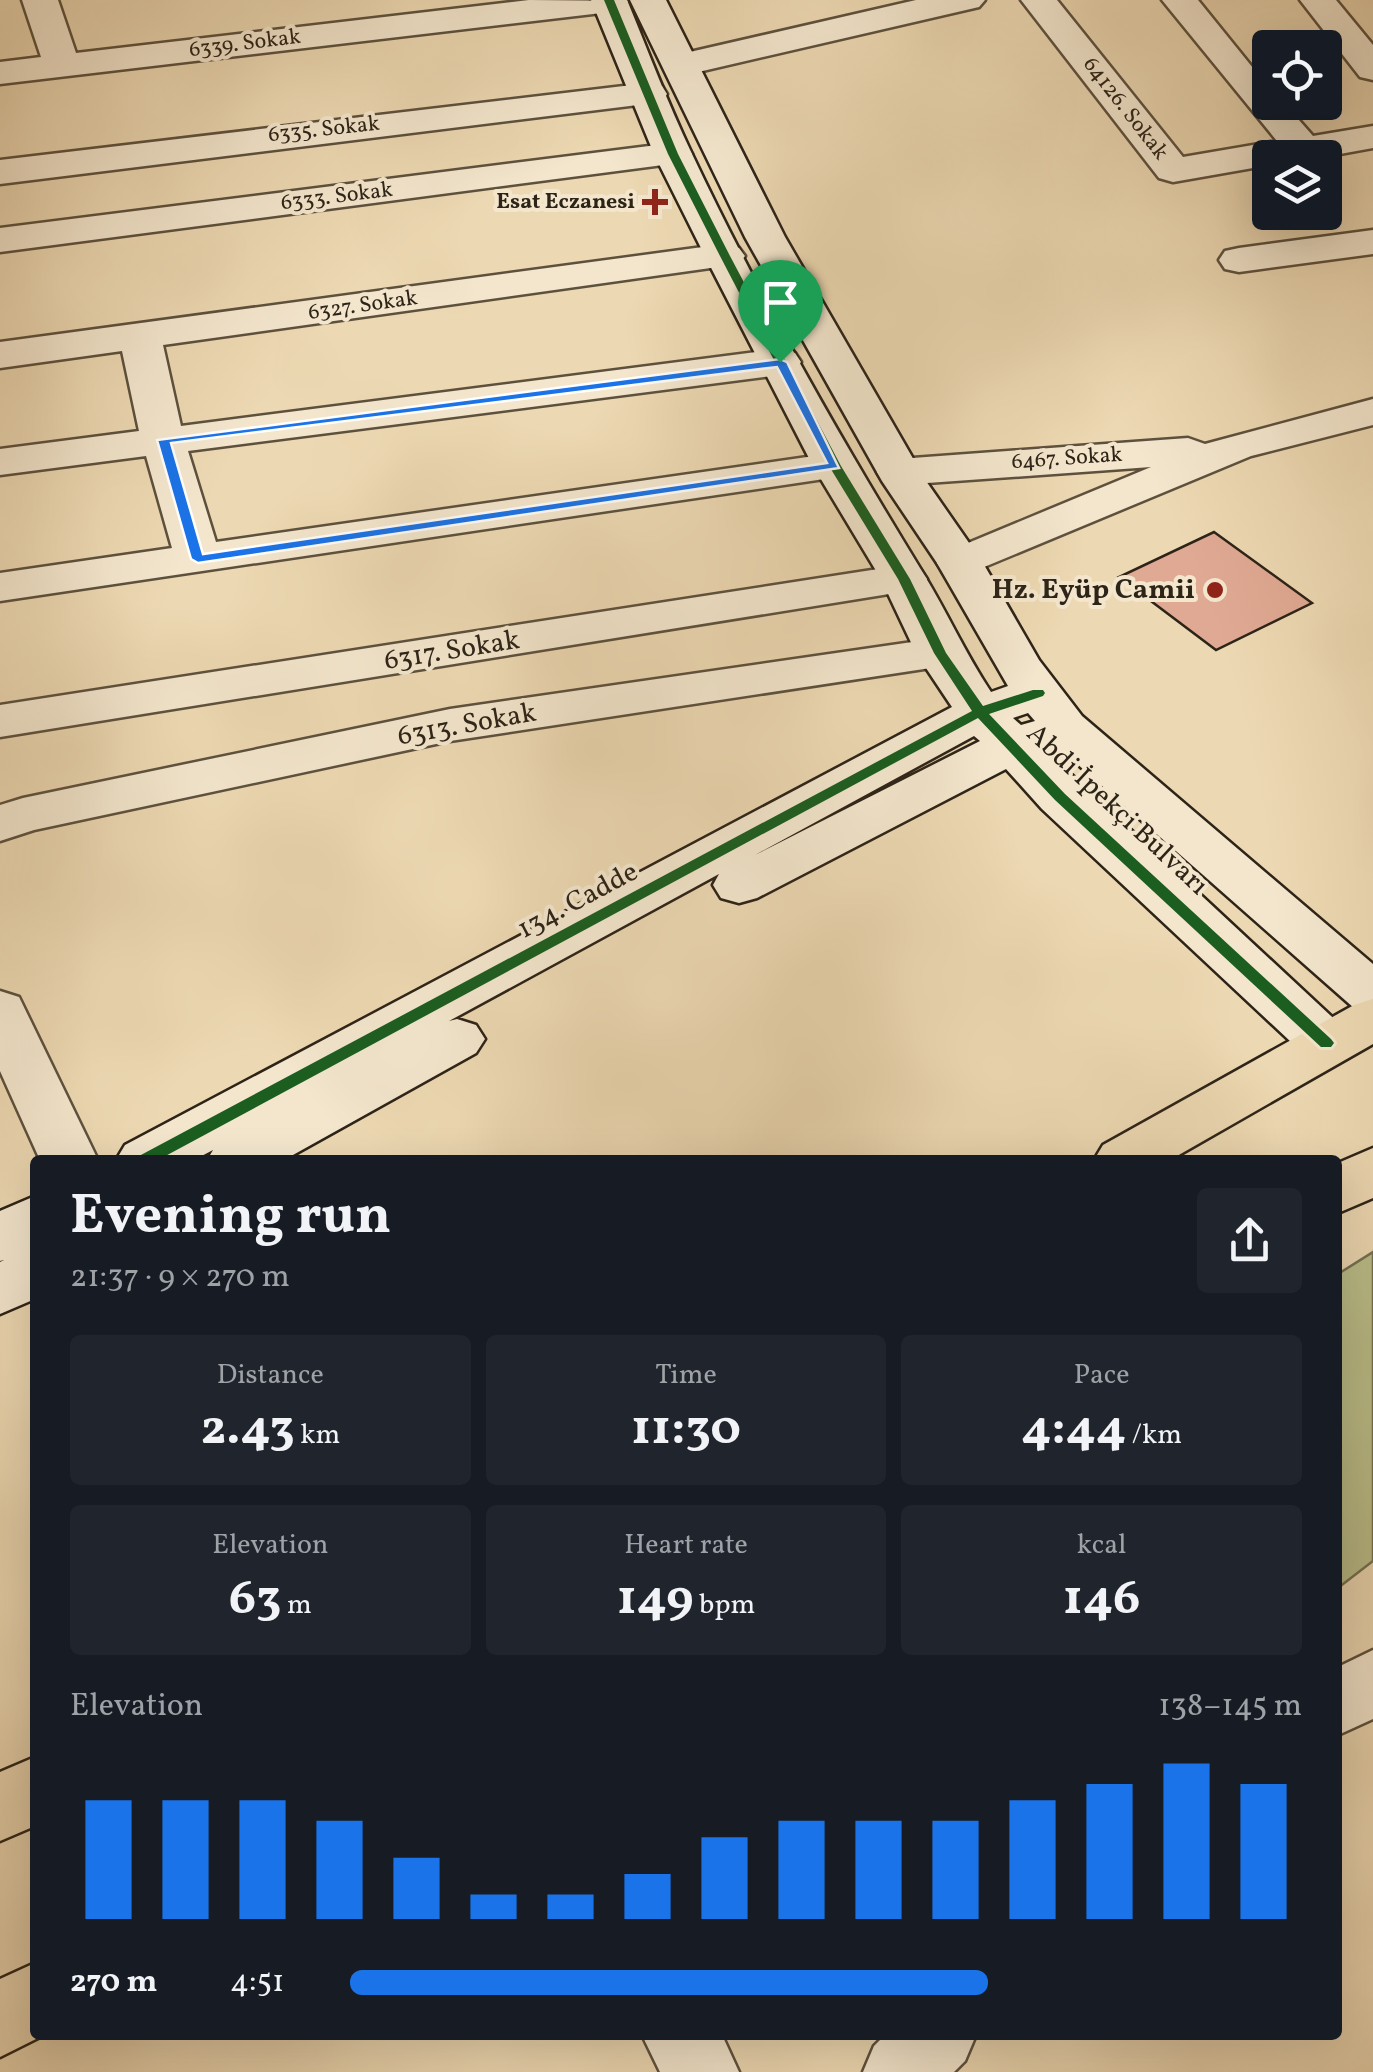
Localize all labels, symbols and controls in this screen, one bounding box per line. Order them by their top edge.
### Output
street label: 6339. Sokak [187,22,303,66]
map controls [1252,30,1342,230]
button: locate [1252,30,1342,120]
street label: 64126. Sokak [1075,51,1175,167]
street label: 6335. Sokak [267,109,381,151]
button: layers [1252,140,1342,230]
street label: 6333. Sokak [279,175,395,219]
place label: Esat Eczanesi [496,187,635,218]
marker: Esat Eczanesi [644,191,666,213]
pin [738,260,823,363]
icon: arrive [753,275,808,330]
street label: 6327. Sokak [306,283,420,329]
street label: 6467. Sokak [1010,440,1124,478]
place label: Hz. Eyüp Camii [992,571,1195,610]
marker: Hz. Eyüp Camii [1204,579,1226,601]
street label: 6317. Sokak [382,621,522,681]
street label: 6313. Sokak [395,694,539,756]
street label: Abdi İpekçi Bulvarı [1017,715,1217,905]
street label: 134. Cadde [511,853,645,949]
text: Evening run [70,1180,391,1256]
button: share [1197,1188,1302,1293]
text: 21:37 · 9 × 270 m [70,1256,290,1300]
text: Distance [217,1356,324,1395]
text: Time [655,1356,717,1395]
text: Pace [1074,1356,1130,1395]
text: 2.43 [200,1395,295,1465]
text: 11:30 [631,1395,741,1465]
text: 4:44 [1021,1395,1126,1465]
text: km [295,1416,340,1455]
text: /km [1126,1416,1182,1455]
text: Elevation [212,1526,329,1565]
text: Heart rate [624,1526,748,1565]
text: kcal [1077,1526,1127,1565]
text: 63 [229,1565,281,1635]
text: 149 [617,1565,694,1635]
text: 146 [1063,1565,1140,1635]
text: m [281,1586,312,1625]
text: bpm [694,1586,755,1625]
text: Elevation [70,1685,203,1729]
text: 138–145 m [1158,1685,1302,1729]
text: 270 m [70,1961,158,2005]
text: 4:51 [230,1961,284,2005]

